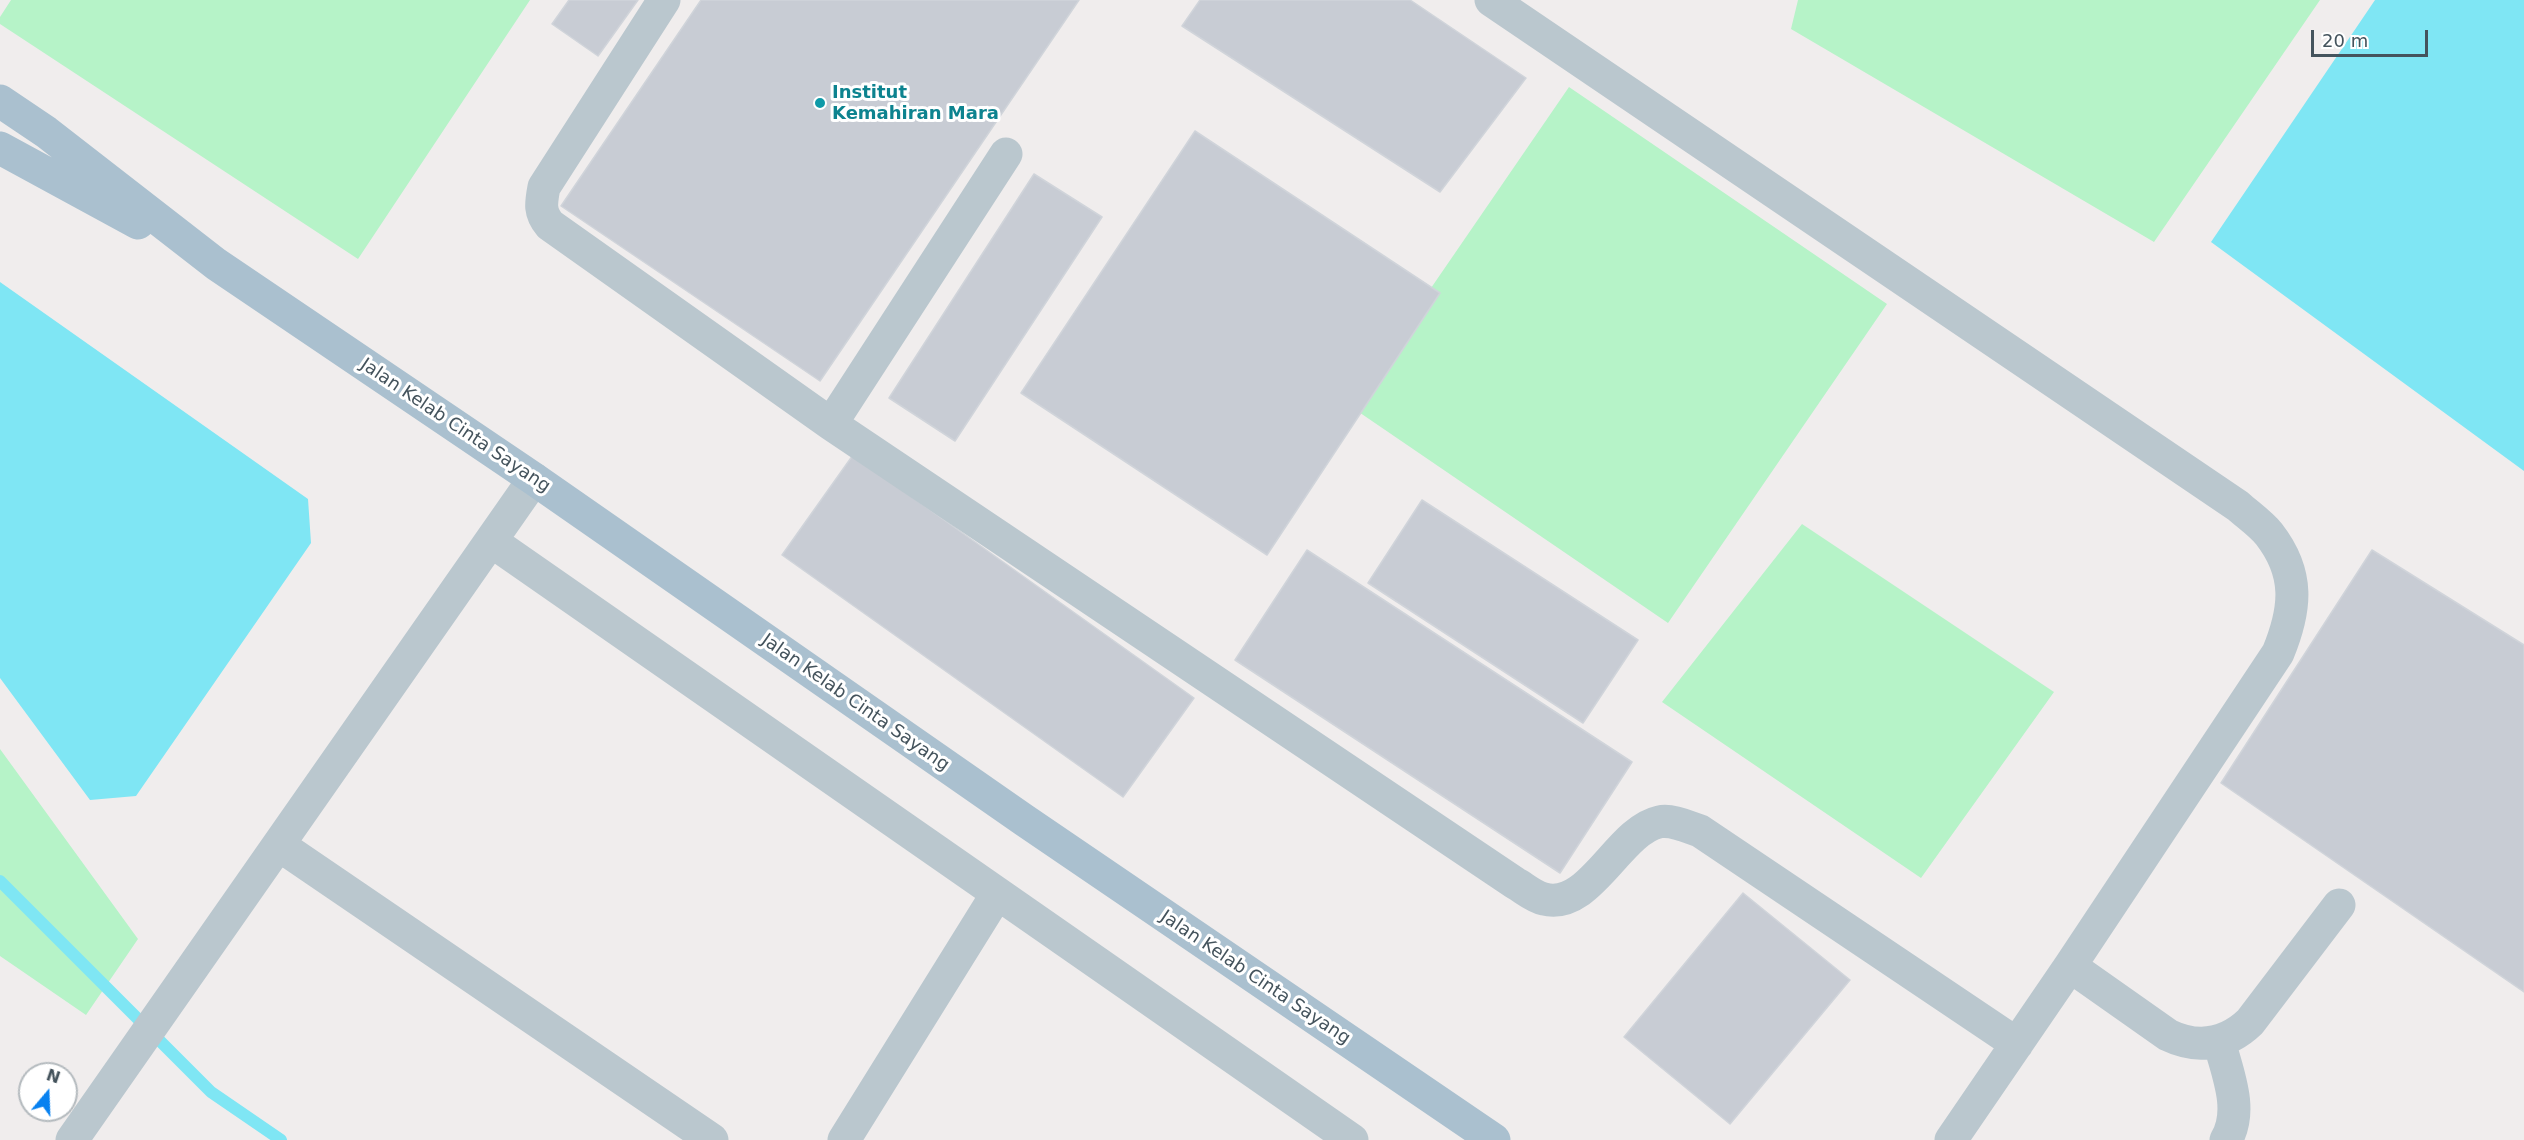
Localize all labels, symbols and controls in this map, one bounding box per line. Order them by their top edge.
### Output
scale bar [2314,18,2431,56]
text: 20 m [2322,30,2368,51]
place label: Institut Kemahiran Mara [832,82,999,124]
marker: Institut Kemahiran Mara [813,96,827,110]
street label: Jalan Kelab Cinta Sayang [356,354,554,498]
street label: Jalan Kelab Cinta Sayang [757,630,953,776]
street label: Jalan Kelab Cinta Sayang [1156,906,1354,1050]
north arrow [18,1062,78,1122]
text: N [44,1065,63,1088]

